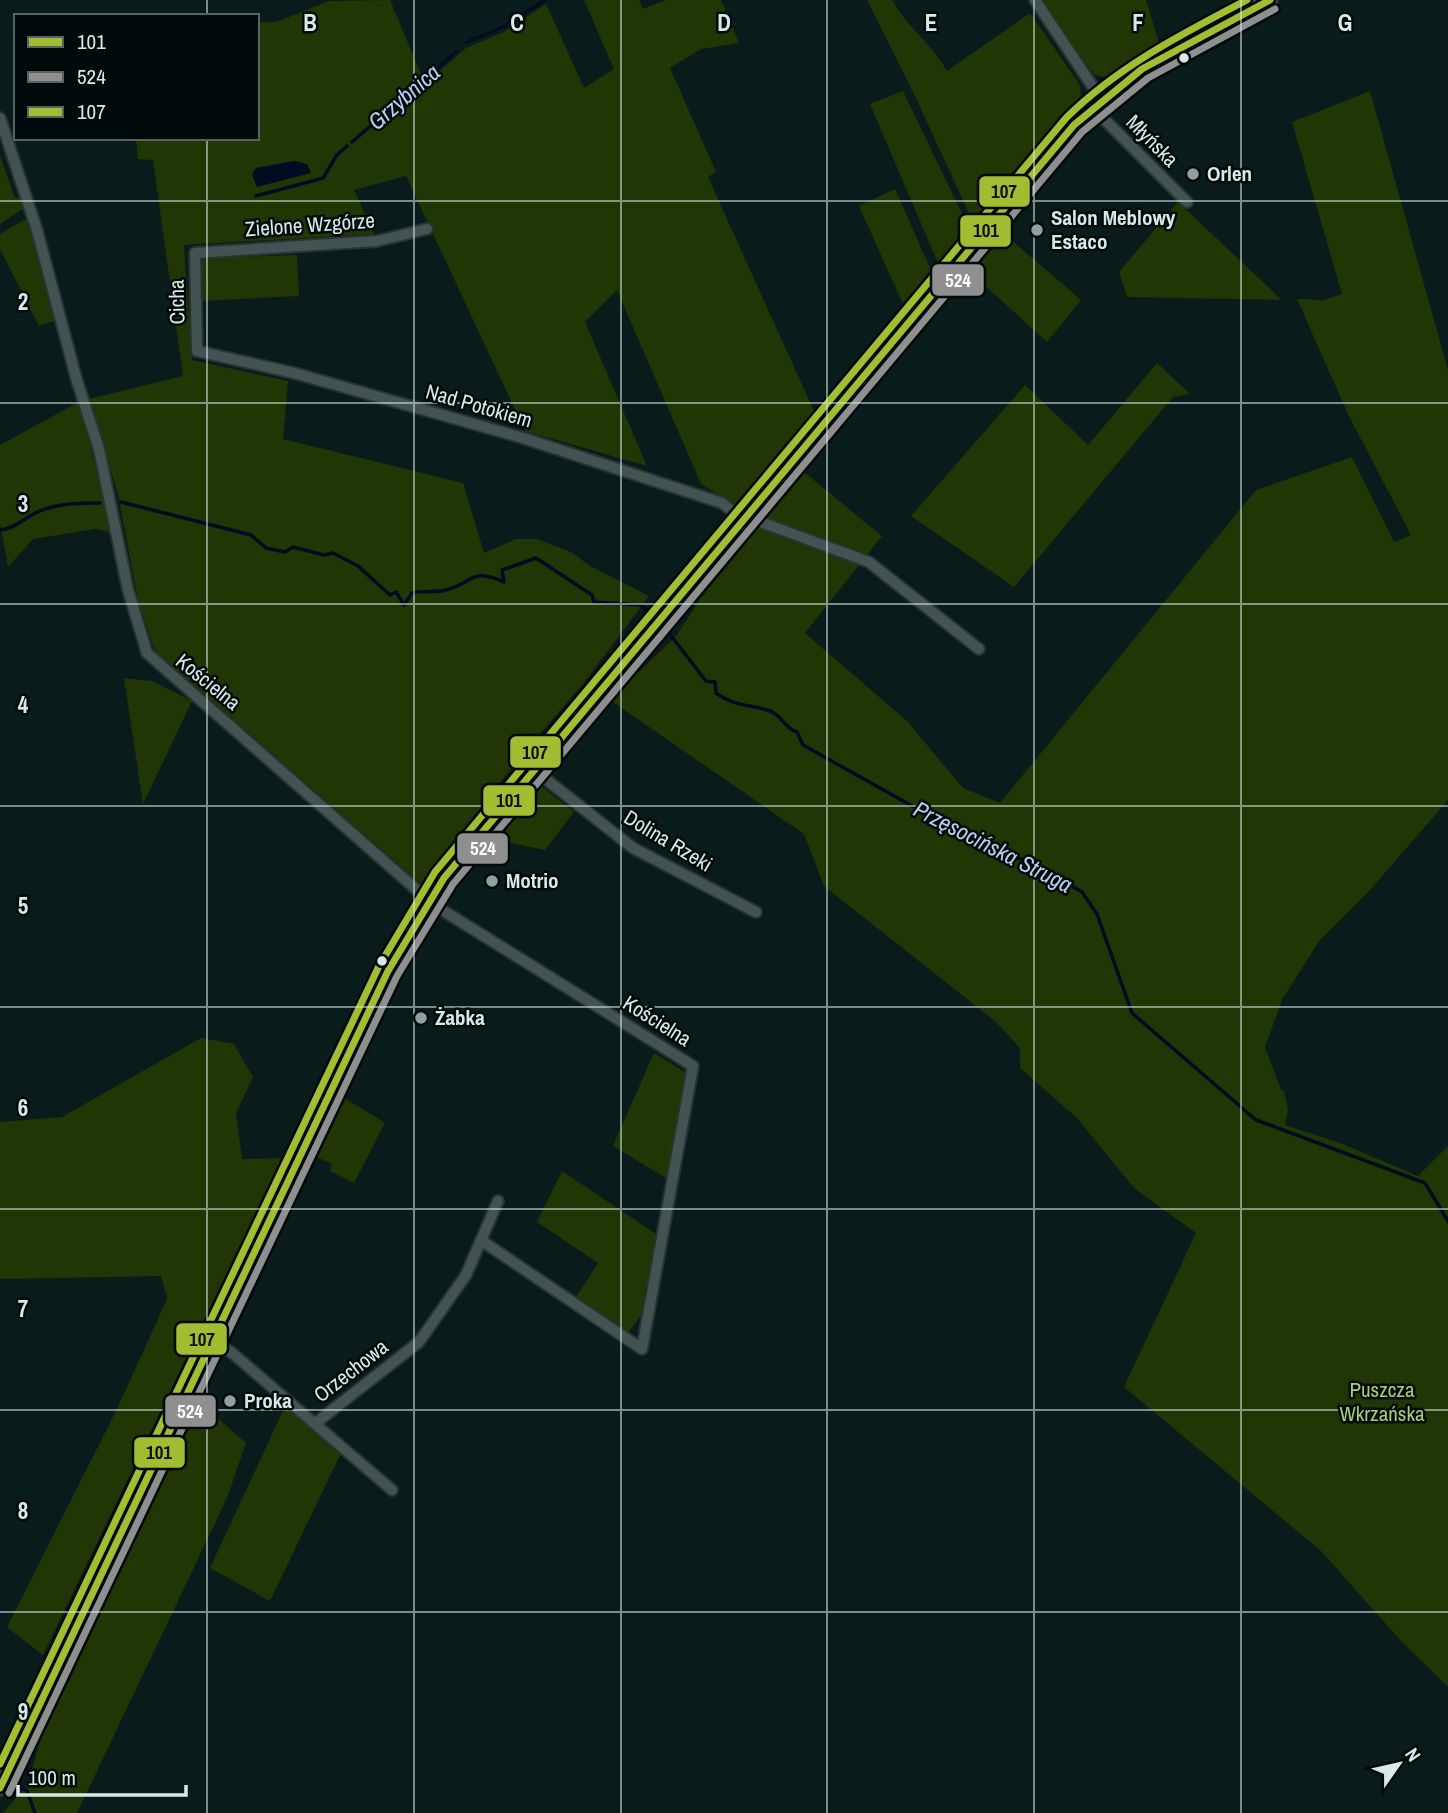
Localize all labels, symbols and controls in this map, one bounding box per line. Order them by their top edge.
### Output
text: B [303,7,317,38]
text: C [510,7,524,38]
text: D [717,7,731,38]
text: E [925,7,937,38]
text: F [1132,7,1144,38]
text: G [1338,7,1352,38]
legend [14,14,259,140]
text: 101 [77,27,106,56]
unlabelled marker [1177,51,1191,65]
water label: Grzybnica [361,57,446,137]
text: 524 [77,62,106,91]
text: 107 [77,97,106,126]
street label: Młyńska [1120,108,1185,174]
place label: Orlen [1207,159,1252,188]
marker: Orlen [1185,166,1201,182]
line badge: 107 [978,175,1031,208]
text: 107 [991,178,1017,204]
place label: Salon Meblowy Estaco [1051,203,1176,256]
street label: Zielone Wzgórze [244,205,376,244]
line badge: 101 [959,214,1012,248]
text: 101 [973,217,999,243]
marker: Salon Meblowy Estaco [1029,222,1045,238]
line badge: 524 [931,263,985,297]
text: 524 [945,267,971,293]
street label: Cicha [162,279,191,325]
text: 2 [18,286,28,317]
street label: Nad Potokiem [423,377,536,434]
text: 3 [18,488,28,519]
street label: Kościelna [170,647,247,717]
text: 4 [18,689,29,720]
line badge: 107 [509,735,562,769]
text: 107 [522,739,548,765]
line badge: 101 [482,784,536,817]
text: 101 [496,787,522,813]
water label: Przęsocińska Struga [909,793,1078,900]
street label: Dolina Rzeki [619,803,718,878]
line badge: 524 [456,832,509,865]
text: 524 [470,835,496,861]
place label: Motrio [506,866,559,895]
marker: Motrio [484,873,500,889]
text: 5 [18,890,28,921]
unlabelled marker [375,954,389,968]
street label: Kościelna [618,988,697,1053]
place label: Żabka [435,1003,485,1032]
marker: Żabka [413,1010,429,1026]
text: 6 [18,1092,28,1123]
text: 7 [18,1293,28,1324]
line badge: 107 [175,1322,228,1356]
text: 107 [189,1326,215,1352]
street label: Orzechowa [307,1332,394,1409]
park label: Puszcza Wkrzańska [1339,1375,1425,1428]
place label: Proka [244,1386,292,1415]
marker: Proka [222,1393,238,1409]
line badge: 524 [164,1394,217,1428]
text: 524 [177,1398,203,1424]
line badge: 101 [133,1436,186,1469]
text: 101 [146,1439,172,1465]
text: 8 [18,1495,28,1526]
text: 9 [18,1696,28,1727]
north arrow [1364,1729,1434,1799]
text: N [1399,1743,1427,1766]
scale bar [18,1754,186,1798]
text: 100 m [28,1763,76,1792]

